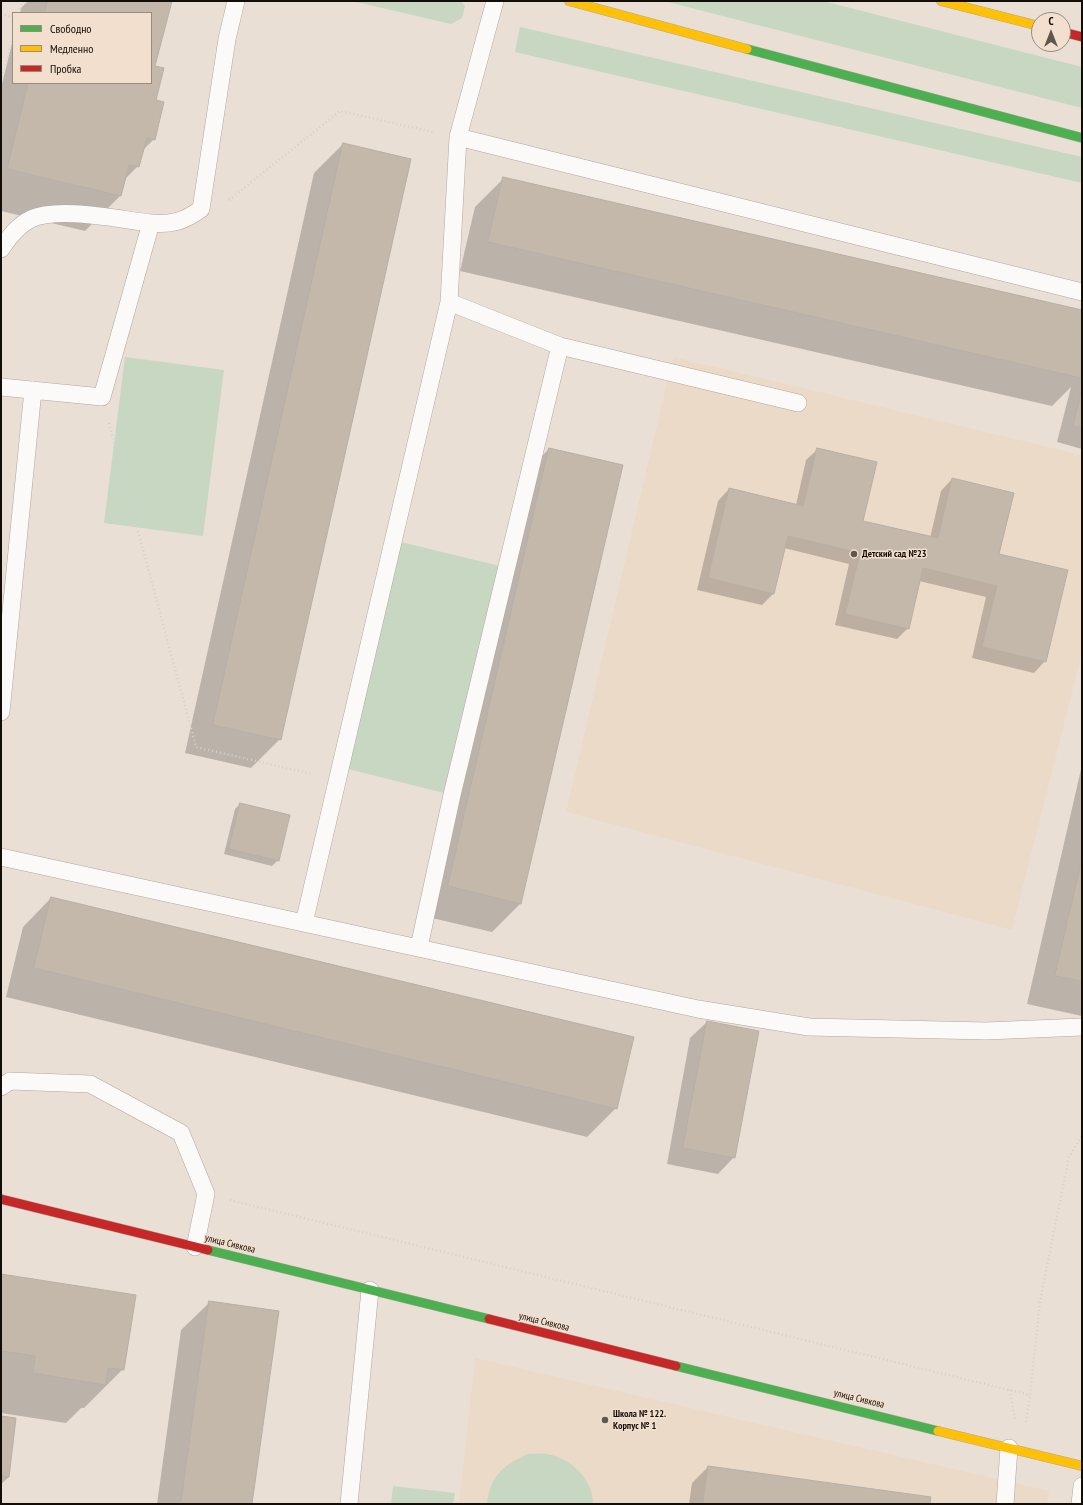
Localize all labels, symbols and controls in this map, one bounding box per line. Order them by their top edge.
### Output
legend [12,12,152,84]
north arrow [1031,12,1071,52]
text: С [1048,14,1054,28]
text: Свободно [50,21,92,36]
text: Медленно [50,41,93,56]
text: Пробка [50,61,81,76]
place label: Детский сад №23 [862,548,927,560]
marker: Детский сад №23 [849,549,859,559]
street label: улица Сивкова [203,1232,257,1256]
street label: улица Сивкова [517,1310,571,1334]
street label: улица Сивкова [832,1387,886,1411]
place label: Школа № 122. Корпус № 1 [613,1408,666,1432]
marker: Школа № 122. Корпус № 1 [600,1415,610,1425]

